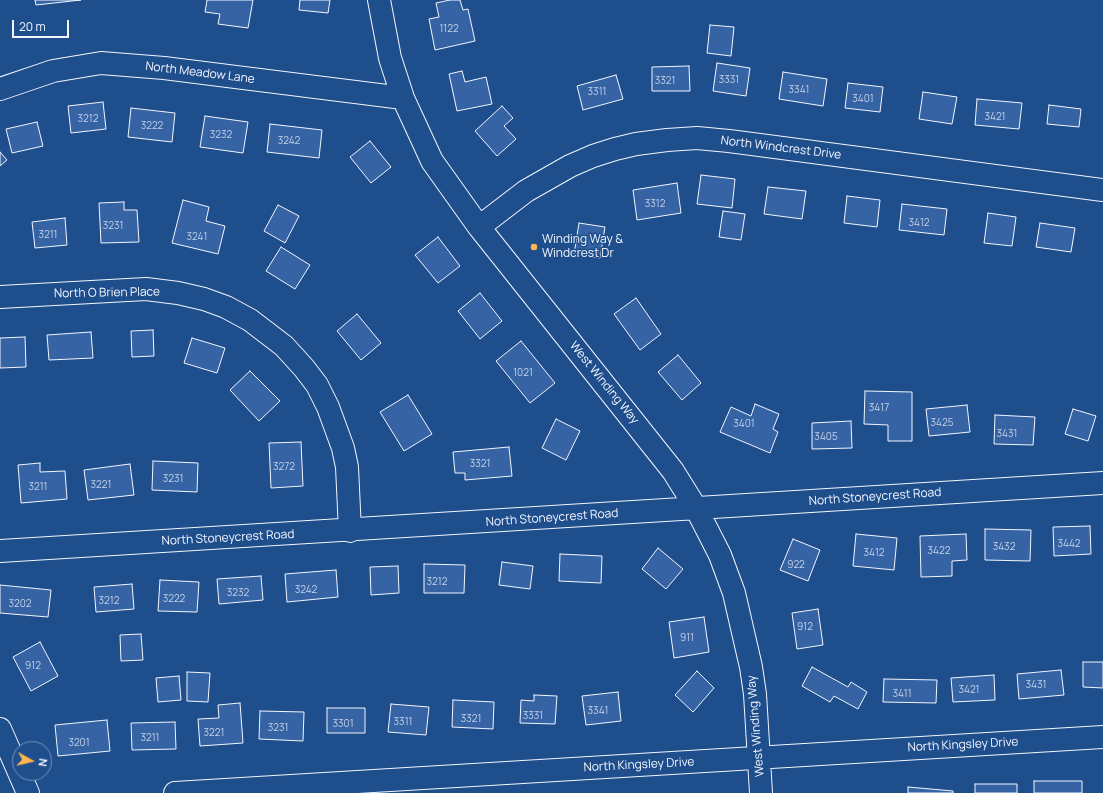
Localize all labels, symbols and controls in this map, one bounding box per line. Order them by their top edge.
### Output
scale bar [14,12,71,38]
text: 20 m [19,18,46,35]
house number: 1122 [439,23,459,35]
street label: North Meadow Lane [144,59,256,87]
house number: 3331 [719,74,739,86]
house number: 3321 [655,75,675,87]
house number: 3341 [789,84,809,96]
house number: 3311 [588,86,606,98]
house number: 3401 [852,93,874,105]
house number: 3421 [984,111,1006,123]
house number: 3212 [78,113,98,125]
house number: 3222 [141,120,163,132]
house number: 3232 [210,129,232,141]
street label: North Windcrest Drive [720,133,842,163]
house number: 3242 [278,135,300,147]
house number: 3312 [645,198,665,210]
house number: 3412 [908,217,930,229]
house number: 3231 [103,220,123,232]
house number: 3211 [38,229,58,241]
house number: 3241 [187,231,207,243]
place label: Winding Way & Windcrest Dr [542,233,623,261]
marker: Winding Way & Windcrest Dr [529,242,539,252]
street label: North O Brien Place [54,285,160,301]
street label: West Winding Way [566,339,642,427]
house number: 1021 [513,367,533,379]
house number: 3417 [869,402,889,414]
house number: 3425 [931,417,953,429]
house number: 3401 [733,418,755,430]
house number: 3431 [997,428,1017,440]
house number: 3405 [814,431,838,443]
house number: 3321 [470,458,490,470]
house number: 3272 [273,461,295,473]
house number: 3231 [163,473,183,485]
house number: 3221 [91,479,111,491]
house number: 3211 [28,481,48,493]
street label: North Stoneycrest Road [808,485,942,509]
street label: North Stoneycrest Road [485,506,619,530]
street label: North Stoneycrest Road [161,527,295,549]
house number: 3442 [1057,538,1081,550]
house number: 3432 [993,541,1015,553]
house number: 3422 [928,545,950,557]
house number: 3412 [863,547,885,559]
house number: 922 [787,559,805,571]
house number: 3212 [427,576,447,588]
house number: 3242 [295,584,317,596]
house number: 3232 [227,587,249,599]
house number: 3222 [163,593,185,605]
house number: 3212 [99,595,119,607]
house number: 3202 [8,598,32,610]
house number: 912 [797,621,813,633]
house number: 911 [680,632,694,644]
house number: 912 [25,660,41,672]
street label: West Winding Way [744,675,768,777]
house number: 3431 [1026,679,1046,691]
house number: 3421 [958,684,980,696]
house number: 3411 [892,688,912,700]
house number: 3341 [588,705,608,717]
house number: 3331 [523,710,543,722]
house number: 3321 [461,713,481,725]
house number: 3311 [394,716,412,728]
house number: 3301 [332,718,354,730]
house number: 3231 [268,722,288,734]
house number: 3221 [204,727,224,739]
house number: 3211 [140,732,160,744]
street label: North Kingsley Drive [907,735,1019,755]
house number: 3201 [68,737,90,749]
north arrow [12,741,52,781]
street label: North Kingsley Drive [583,755,695,775]
text: N [35,758,51,768]

